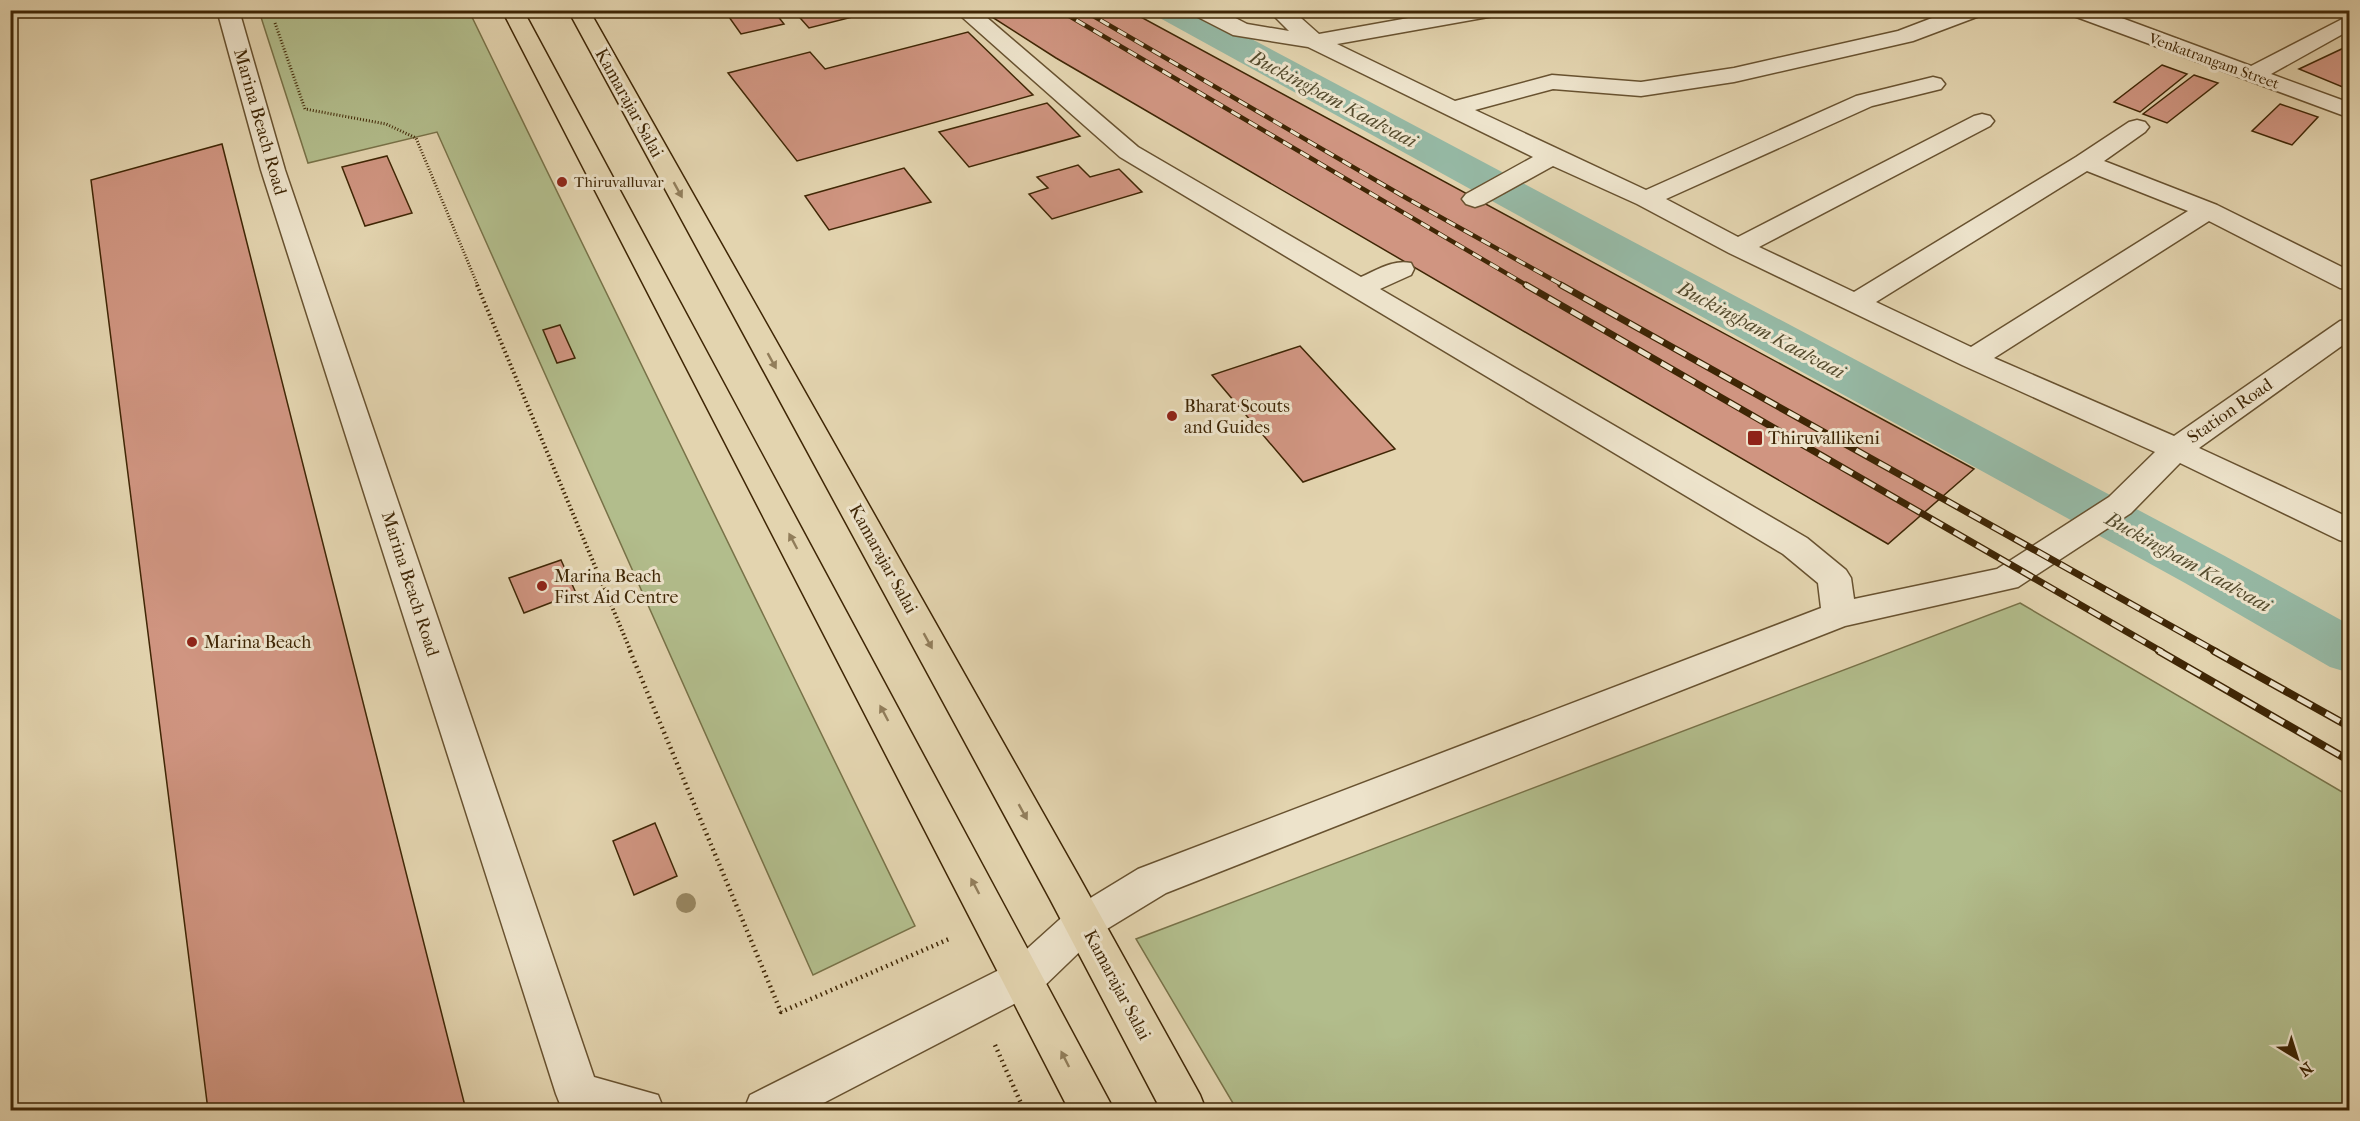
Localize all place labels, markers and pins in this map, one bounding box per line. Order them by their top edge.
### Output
place label: Thiruvalluvar [574,173,664,191]
marker: Thiruvalluvar [555,175,569,189]
place label: Bharat Scouts and Guides [1184,396,1290,438]
marker: Bharat Scouts and Guides [1165,409,1179,423]
place label: Thiruvallikeni [1768,428,1880,449]
marker: Thiruvallikeni [1746,429,1764,447]
place label: Marina Beach First Aid Centre [554,566,678,608]
marker: Marina Beach First Aid Centre [535,579,549,593]
place label: Marina Beach [204,632,311,653]
marker: Marina Beach [185,635,199,649]

